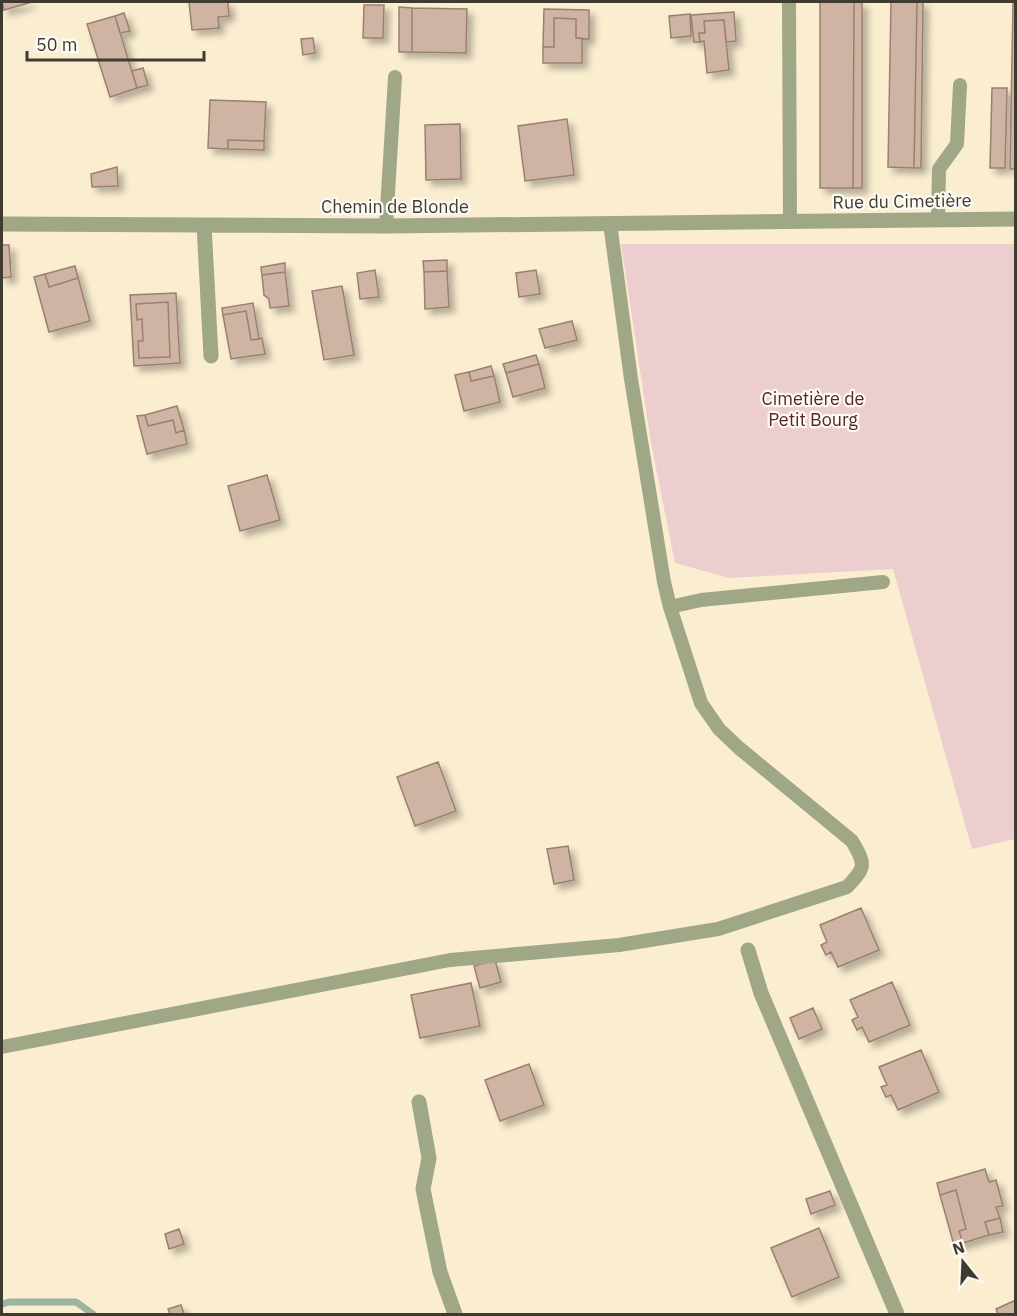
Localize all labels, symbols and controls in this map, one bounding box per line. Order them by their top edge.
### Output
scale bar [27,24,204,62]
text: 50 m [36,33,78,56]
street label: Rue du Cimetière [832,188,972,214]
street label: Chemin de Blonde [321,195,469,218]
park label: Cimetière de Petit Bourg [762,387,865,431]
north arrow [933,1232,993,1292]
text: N [950,1236,967,1259]

